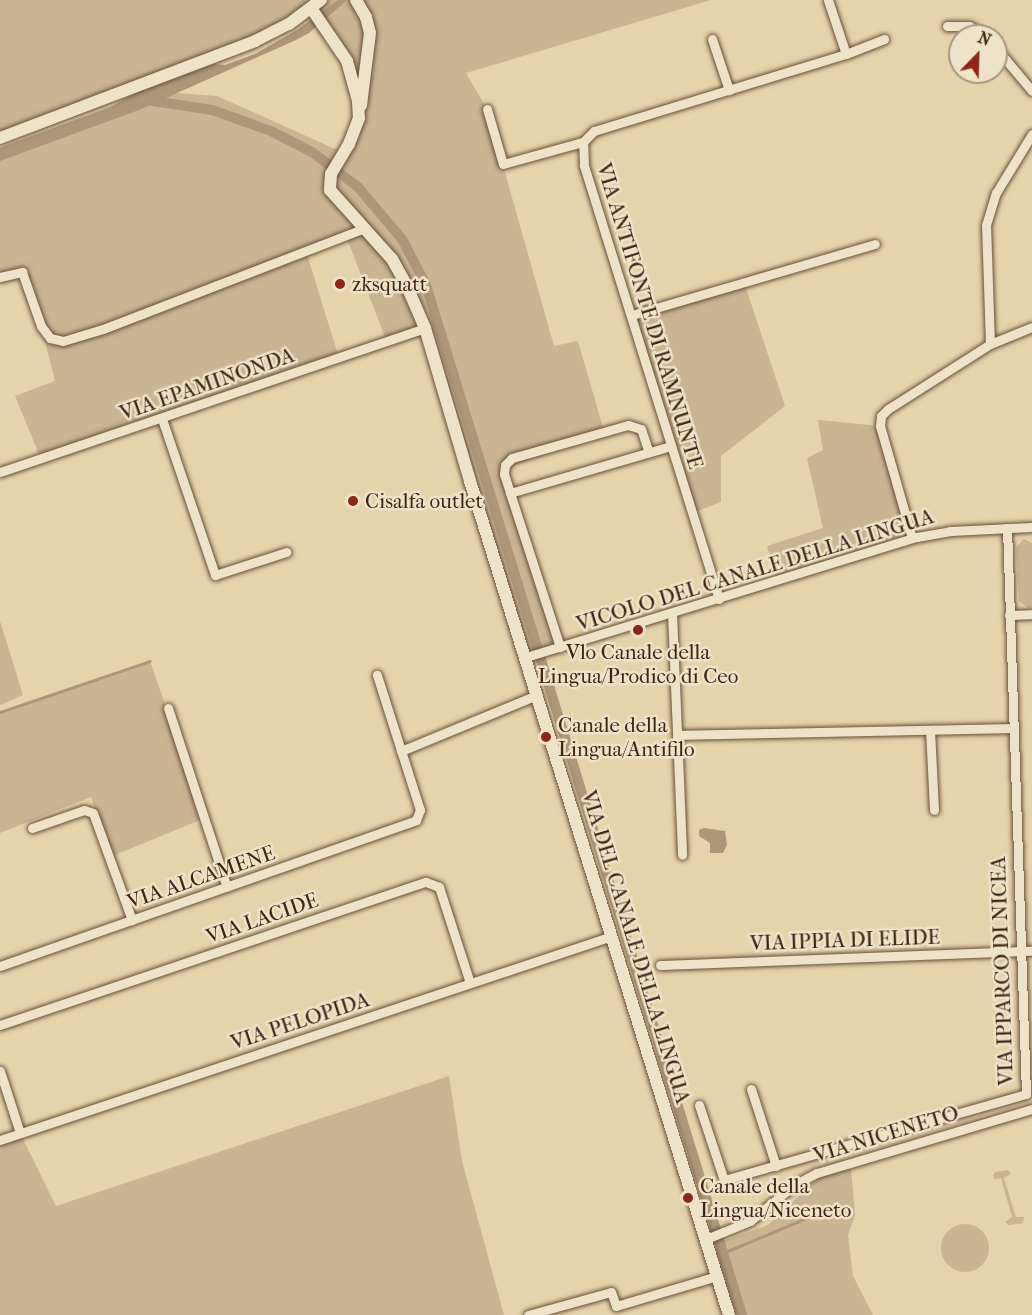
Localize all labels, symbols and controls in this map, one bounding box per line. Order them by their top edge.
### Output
north arrow [948,24,1008,84]
text: N [975,28,994,50]
street label: VIA ANTIFONTE DI RAMNUNTE [591,160,709,472]
place label: zksquatt [352,271,427,297]
marker: zksquatt [333,277,347,291]
street label: VIA EPAMINONDA [116,342,298,426]
place label: Cisalfa outlet [365,488,483,514]
marker: Cisalfa outlet [346,494,360,508]
street label: VICOLO DEL CANALE DELLA LINGUA [573,504,937,636]
marker: Vlo Canale della Lingua/Prodico di Ceo [631,623,645,637]
place label: Vlo Canale della Lingua/Prodico di Ceo [538,639,738,689]
place label: Canale della Lingua/Antifilo [558,712,695,762]
marker: Canale della Lingua/Antifilo [539,730,553,744]
street label: VIA DEL CANALE DELLA LINGUA [576,787,696,1107]
street label: VIA ALCAMENE [124,840,278,914]
street label: VIA IPPARCO DI NICEA [985,856,1019,1086]
street label: VIA LACIDE [203,887,321,949]
street label: VIA IPPIA DI ELIDE [749,924,941,956]
street label: VIA PELOPIDA [227,987,373,1055]
street label: VIA NICENETO [810,1100,962,1168]
place label: Canale della Lingua/Niceneto [700,1173,851,1223]
marker: Canale della Lingua/Niceneto [681,1191,695,1205]

